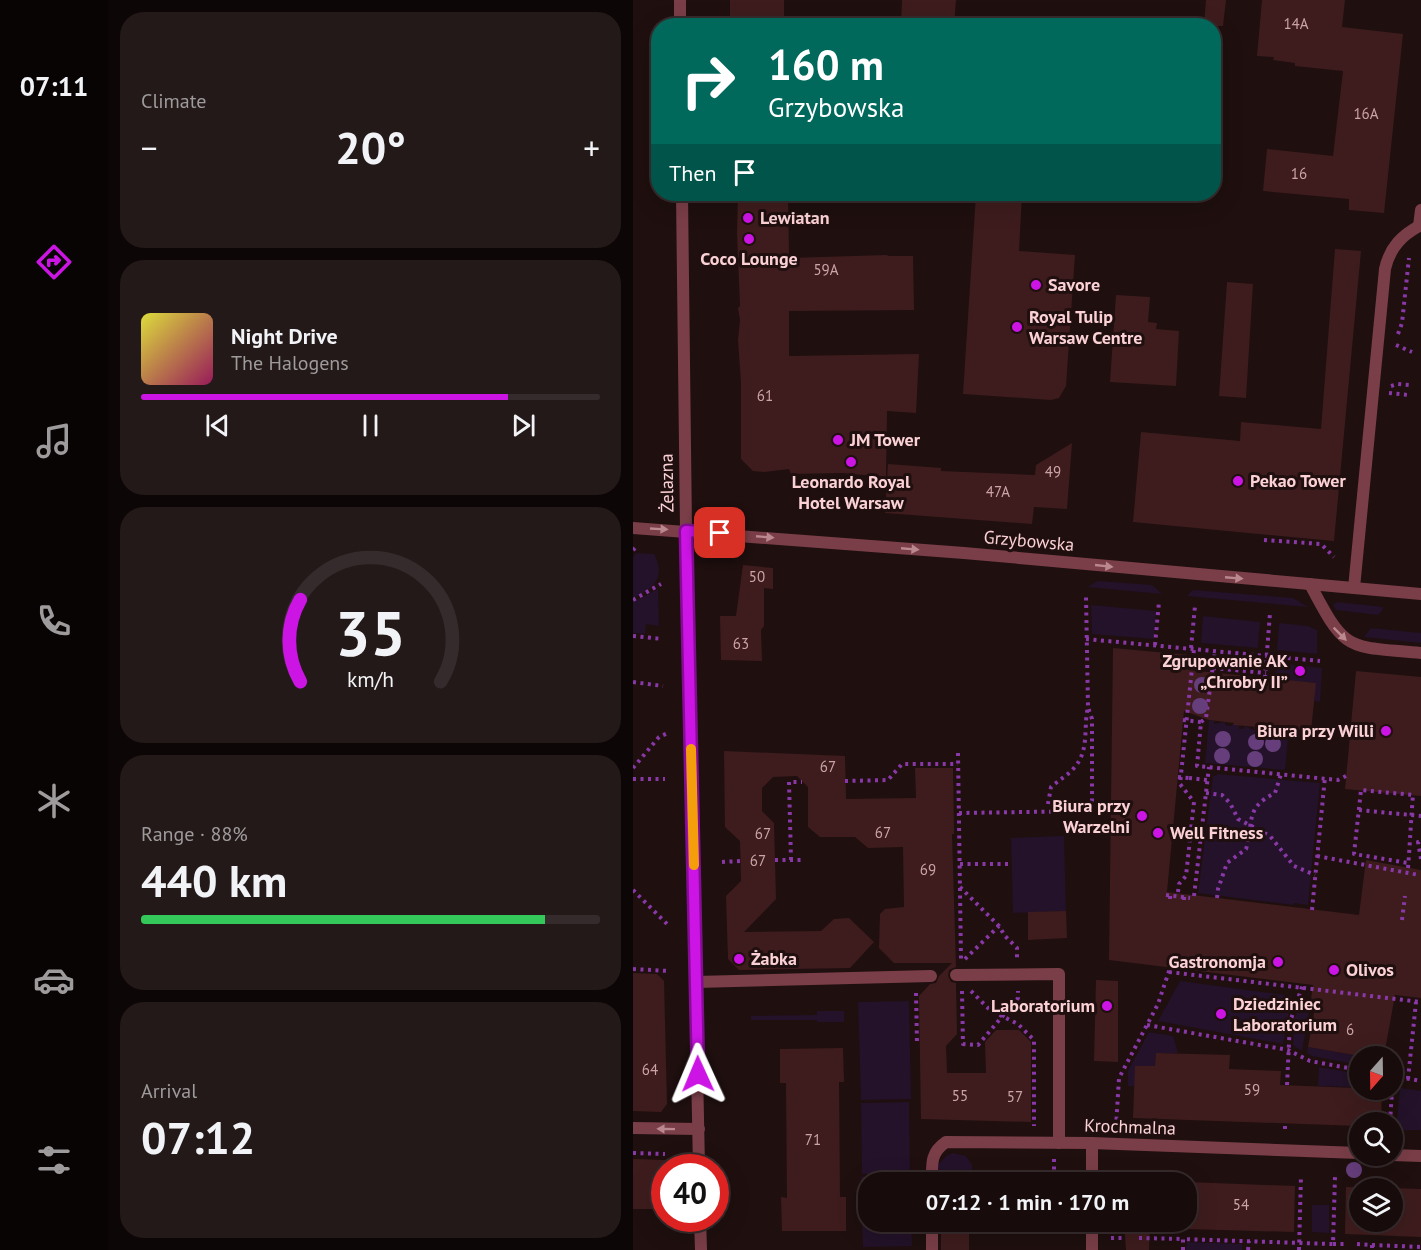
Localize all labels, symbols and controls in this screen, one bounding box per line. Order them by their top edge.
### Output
house number: 14A [1283,14,1309,33]
text: 160 m [768,37,884,92]
icon: right [669,42,747,120]
text: 07:11 [20,69,88,103]
text: Climate [141,88,207,114]
text: Grzybowska [768,90,904,124]
house number: 16A [1353,104,1379,123]
text: 20° [335,118,406,176]
text: − [141,126,158,169]
text: + [583,126,600,169]
icon: arrive [728,156,761,189]
text: Then [669,159,716,187]
house number: 16 [1291,164,1307,183]
place label: Lewiatan [760,206,829,229]
marker: Lewiatan [741,211,755,225]
marker: Coco Lounge [742,232,756,246]
icon: directions [33,241,75,283]
place label: Coco Lounge [700,247,798,270]
house number: 59A [813,260,839,279]
place label: Savore [1048,273,1100,296]
marker: Savore [1029,278,1043,292]
place label: Royal Tulip Warsaw Centre [1029,305,1142,349]
marker: Royal Tulip Warsaw Centre [1010,320,1024,334]
text: Night Drive [231,322,338,350]
text: The Halogens [231,350,349,376]
house number: 61 [757,386,773,405]
icon: previous [201,409,234,442]
icon: pause [354,409,387,442]
icon: next [507,409,540,442]
icon: music [33,420,75,462]
place label: JM Tower [849,428,921,451]
marker: JM Tower [831,433,845,447]
street label: Żelazna [654,453,679,513]
marker: Leonardo Royal Hotel Warsaw [844,455,858,469]
house number: 49 [1045,462,1061,481]
place label: Pekao Tower [1250,469,1347,492]
place label: Leonardo Royal Hotel Warsaw [792,470,911,514]
marker: Pekao Tower [1231,474,1245,488]
house number: 47A [986,482,1010,501]
pin [694,507,745,558]
icon: arrive [703,516,736,549]
one-way arrow [650,525,669,534]
street label: Grzybowska [983,525,1075,556]
one-way arrow [756,532,775,542]
one-way arrow [901,544,920,554]
one-way arrow [1095,561,1114,571]
house number: 50 [749,567,765,586]
one-way arrow [1225,573,1244,583]
text: 35 [335,592,406,673]
icon: phone [33,600,75,642]
one-way arrow [1333,627,1348,641]
house number: 63 [733,634,749,653]
place label: Zgrupowanie AK „Chrobry II” [1163,649,1288,693]
marker: Zgrupowanie AK „Chrobry II” [1293,664,1307,678]
text: km/h [347,665,394,693]
place label: Biura przy Willi [1257,719,1374,742]
marker: Biura przy Willi [1379,724,1393,738]
house number: 67 [820,757,836,776]
icon: climate [33,780,75,822]
place label: Biura przy Warzelni [1052,794,1130,838]
marker: Biura przy Warzelni [1135,809,1149,823]
text: Range · 88% [141,821,248,847]
place label: Well Fitness [1170,821,1264,844]
house number: 67 [875,823,891,842]
house number: 67 [755,824,771,843]
marker: Well Fitness [1151,826,1165,840]
text: 440 km [141,851,287,909]
house number: 67 [750,851,766,870]
house number: 69 [920,860,936,879]
place label: Żabka [751,947,797,970]
place label: Gastronomja [1169,950,1266,973]
marker: Żabka [732,952,746,966]
marker: Gastronomja [1271,955,1285,969]
place label: Olivos [1346,958,1394,981]
icon: car [33,959,75,1001]
marker: Olivos [1327,963,1341,977]
place label: Dziedziniec Laboratorium [1233,992,1337,1036]
place label: Laboratorium [991,994,1095,1017]
marker: Laboratorium [1100,999,1114,1013]
marker: Dziedziniec Laboratorium [1214,1007,1228,1021]
house number: 6 [1346,1020,1354,1039]
position arrow [666,1042,730,1106]
north arrow [1349,1046,1403,1100]
map controls [1349,1046,1403,1232]
house number: 64 [642,1060,658,1079]
text: Arrival [141,1078,197,1104]
house number: 59 [1244,1080,1260,1099]
house number: 55 [952,1086,968,1105]
house number: 57 [1007,1087,1023,1106]
text: 07:12 [141,1108,255,1166]
button: search [1349,1112,1403,1166]
street label: Krochmalna [1084,1113,1176,1140]
one-way arrow [656,1124,675,1134]
house number: 71 [805,1130,821,1149]
icon: filters [33,1139,75,1181]
speed limit sign: 40 [651,1154,729,1232]
button: layers [1349,1178,1403,1232]
text: 07:12 · 1 min · 170 m [926,1188,1129,1216]
house number: 54 [1233,1195,1249,1214]

